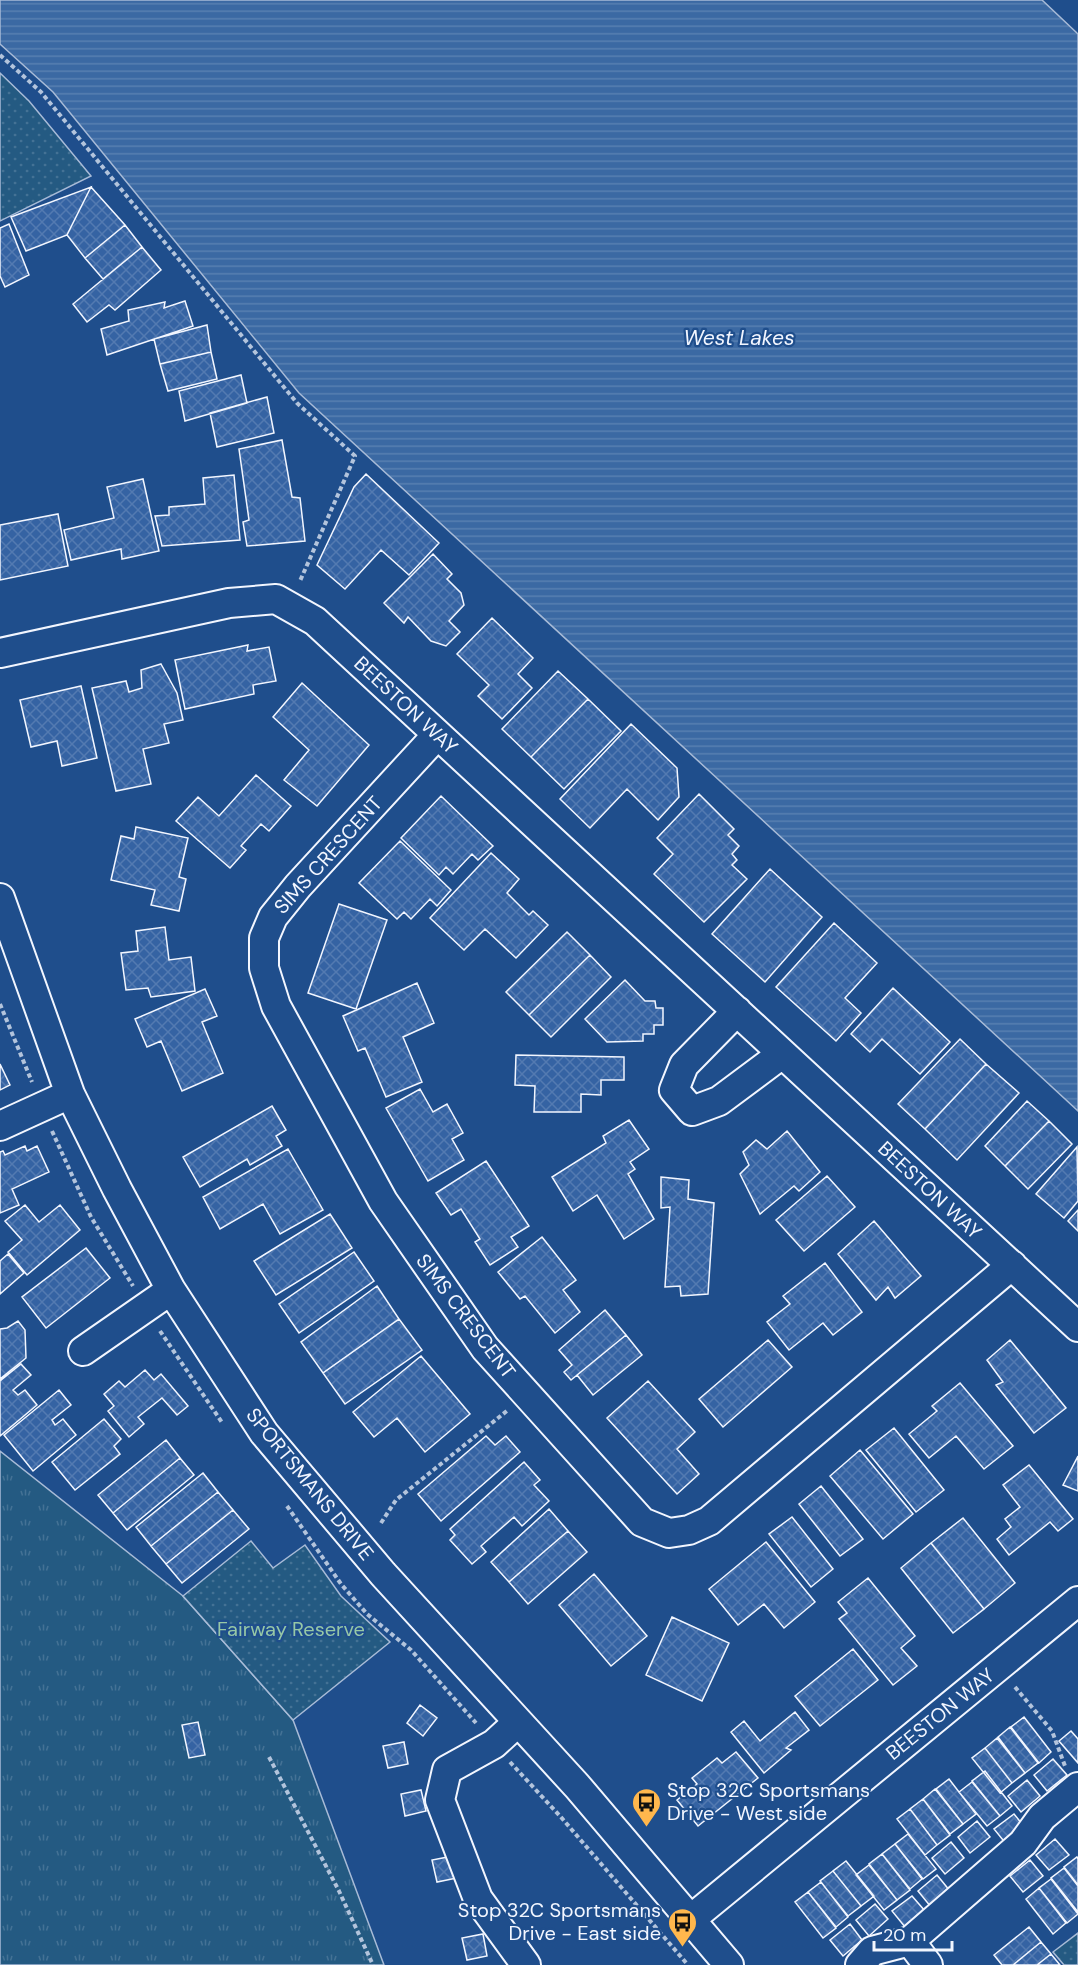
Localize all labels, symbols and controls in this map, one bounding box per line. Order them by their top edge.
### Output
water label: West Lakes [683,324,795,352]
street label: BEESTON WAY [349,650,464,760]
street label: SIMS CRESCENT [268,791,388,919]
street label: BEESTON WAY [873,1135,988,1245]
street label: SIMS CRESCENT [411,1248,521,1384]
street label: SPORTSMANS DRIVE [240,1402,380,1566]
park label: Fairway Reserve [217,1616,365,1642]
street label: BEESTON WAY [880,1662,1000,1766]
place label: Stop 32C Sportsmans Drive - West side [667,1777,870,1826]
bus stop icon: Stop 32C Sportsmans Drive - West side [630,1786,662,1828]
place label: Stop 32C Sportsmans Drive - East side [458,1897,661,1946]
bus stop icon: Stop 32C Sportsmans Drive - East side [666,1906,698,1948]
scale bar [874,1914,952,1952]
text: 20 m [883,1923,926,1947]

